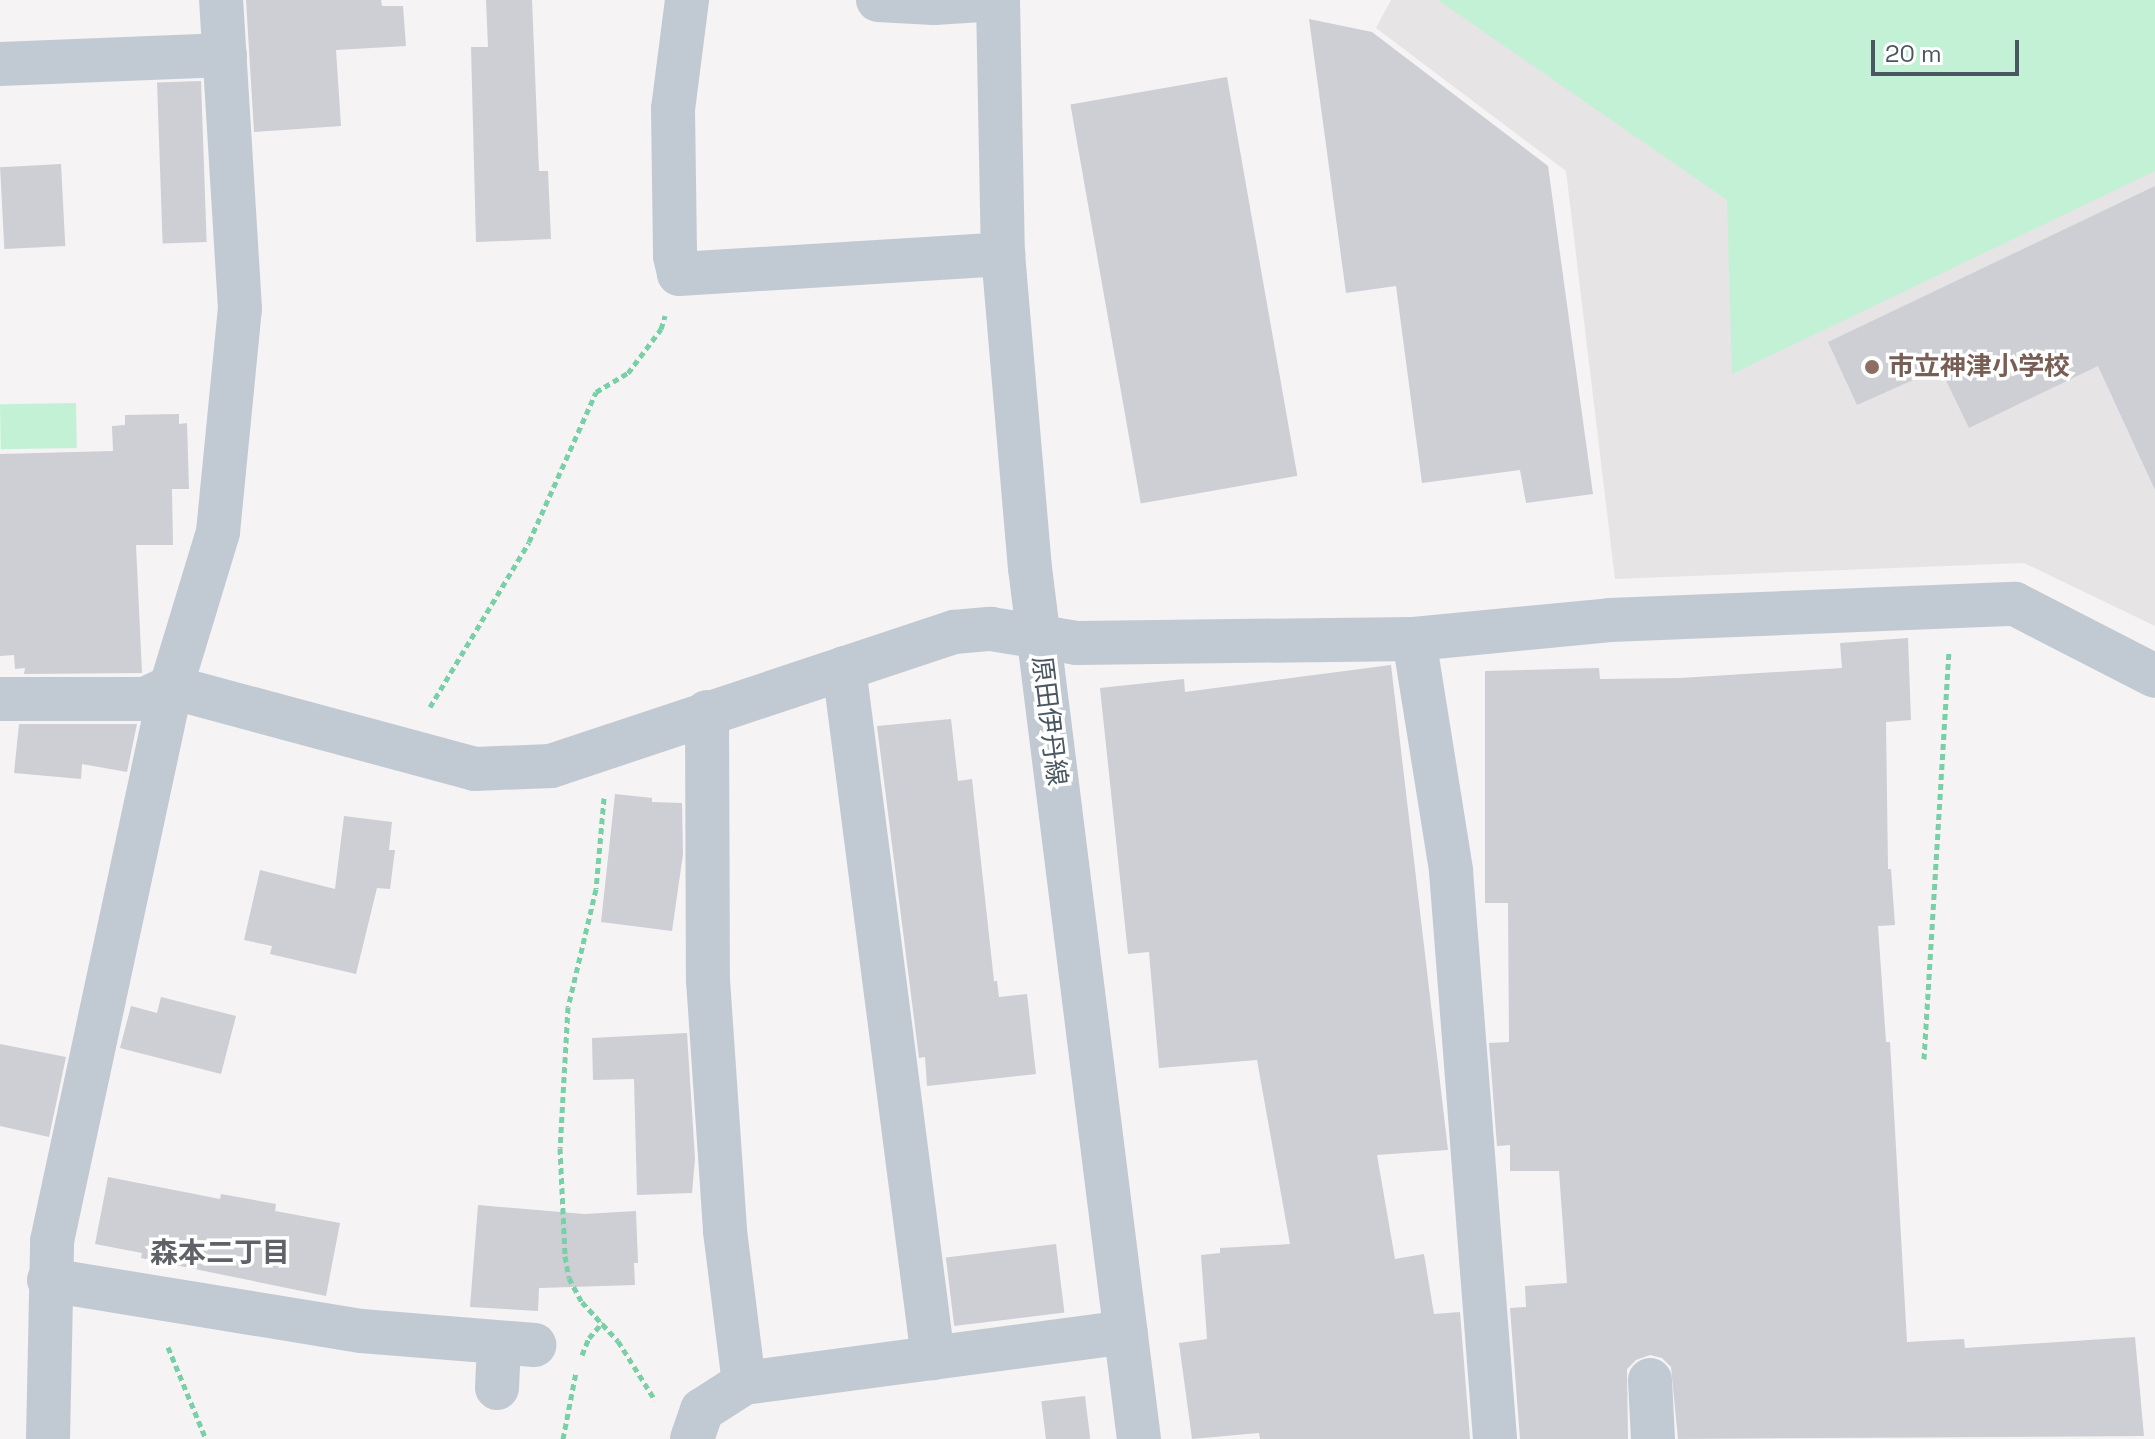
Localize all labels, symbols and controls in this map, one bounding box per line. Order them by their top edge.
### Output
scale bar [1875,24,2023,74]
text: 20 m [1885,38,1942,69]
place label: 市立神津小学校 [1888,351,2070,383]
marker: 市立神津小学校 [1863,358,1881,376]
street label: 原田伊丹線 [1026,655,1072,787]
district label: 森本二丁目 [150,1235,290,1269]

